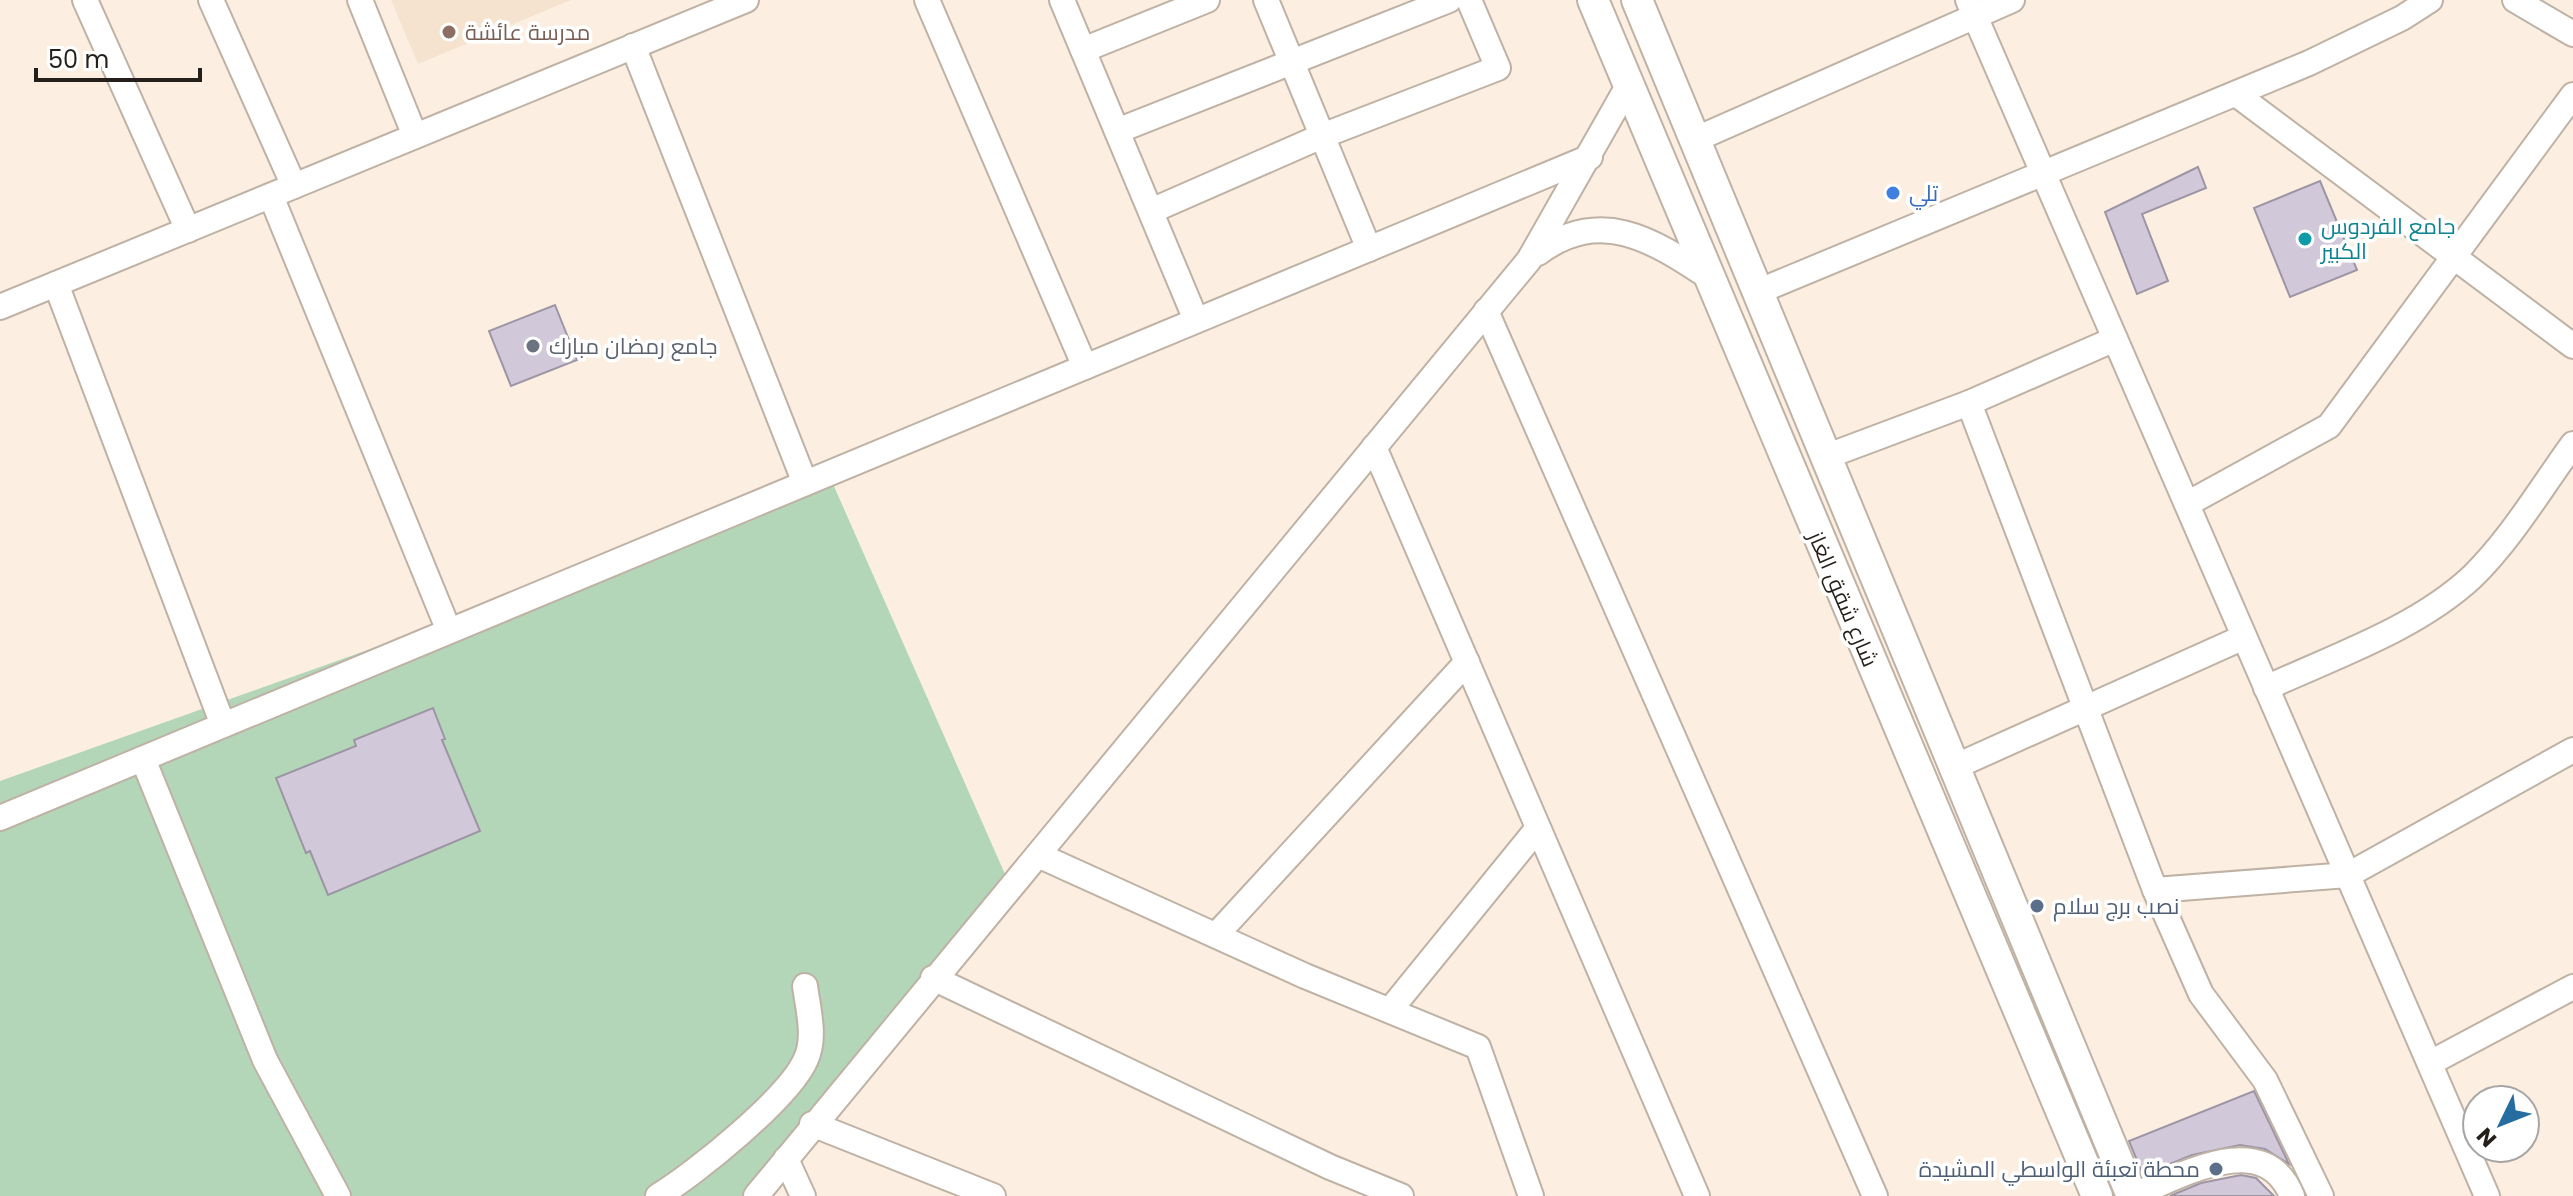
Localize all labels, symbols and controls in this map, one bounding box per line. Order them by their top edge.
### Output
place label: مدرسة عائشة [465,17,591,48]
marker: مدرسة عائشة [440,23,458,41]
scale bar [36,32,200,82]
text: 50 m [48,43,109,76]
place label: تلي [1909,178,1938,210]
marker: تلي [1884,184,1902,202]
place label: جامع الفردوس الكبير [2319,211,2455,267]
marker: جامع الفردوس الكبير [2296,230,2314,248]
place label: جامع رمضان مبارك [549,331,717,362]
marker: جامع رمضان مبارك [524,337,542,355]
street label: شارع شقق الغاز [1800,525,1886,672]
place label: نصب برج سلام [2053,891,2179,922]
marker: نصب برج سلام [2028,897,2046,915]
north arrow [2461,1084,2541,1164]
text: N [2470,1121,2504,1154]
place label: محطة تعبئة الواسطي المشيدة [1919,1154,2200,1186]
marker: محطة تعبئة الواسطي المشيدة [2207,1160,2225,1178]

